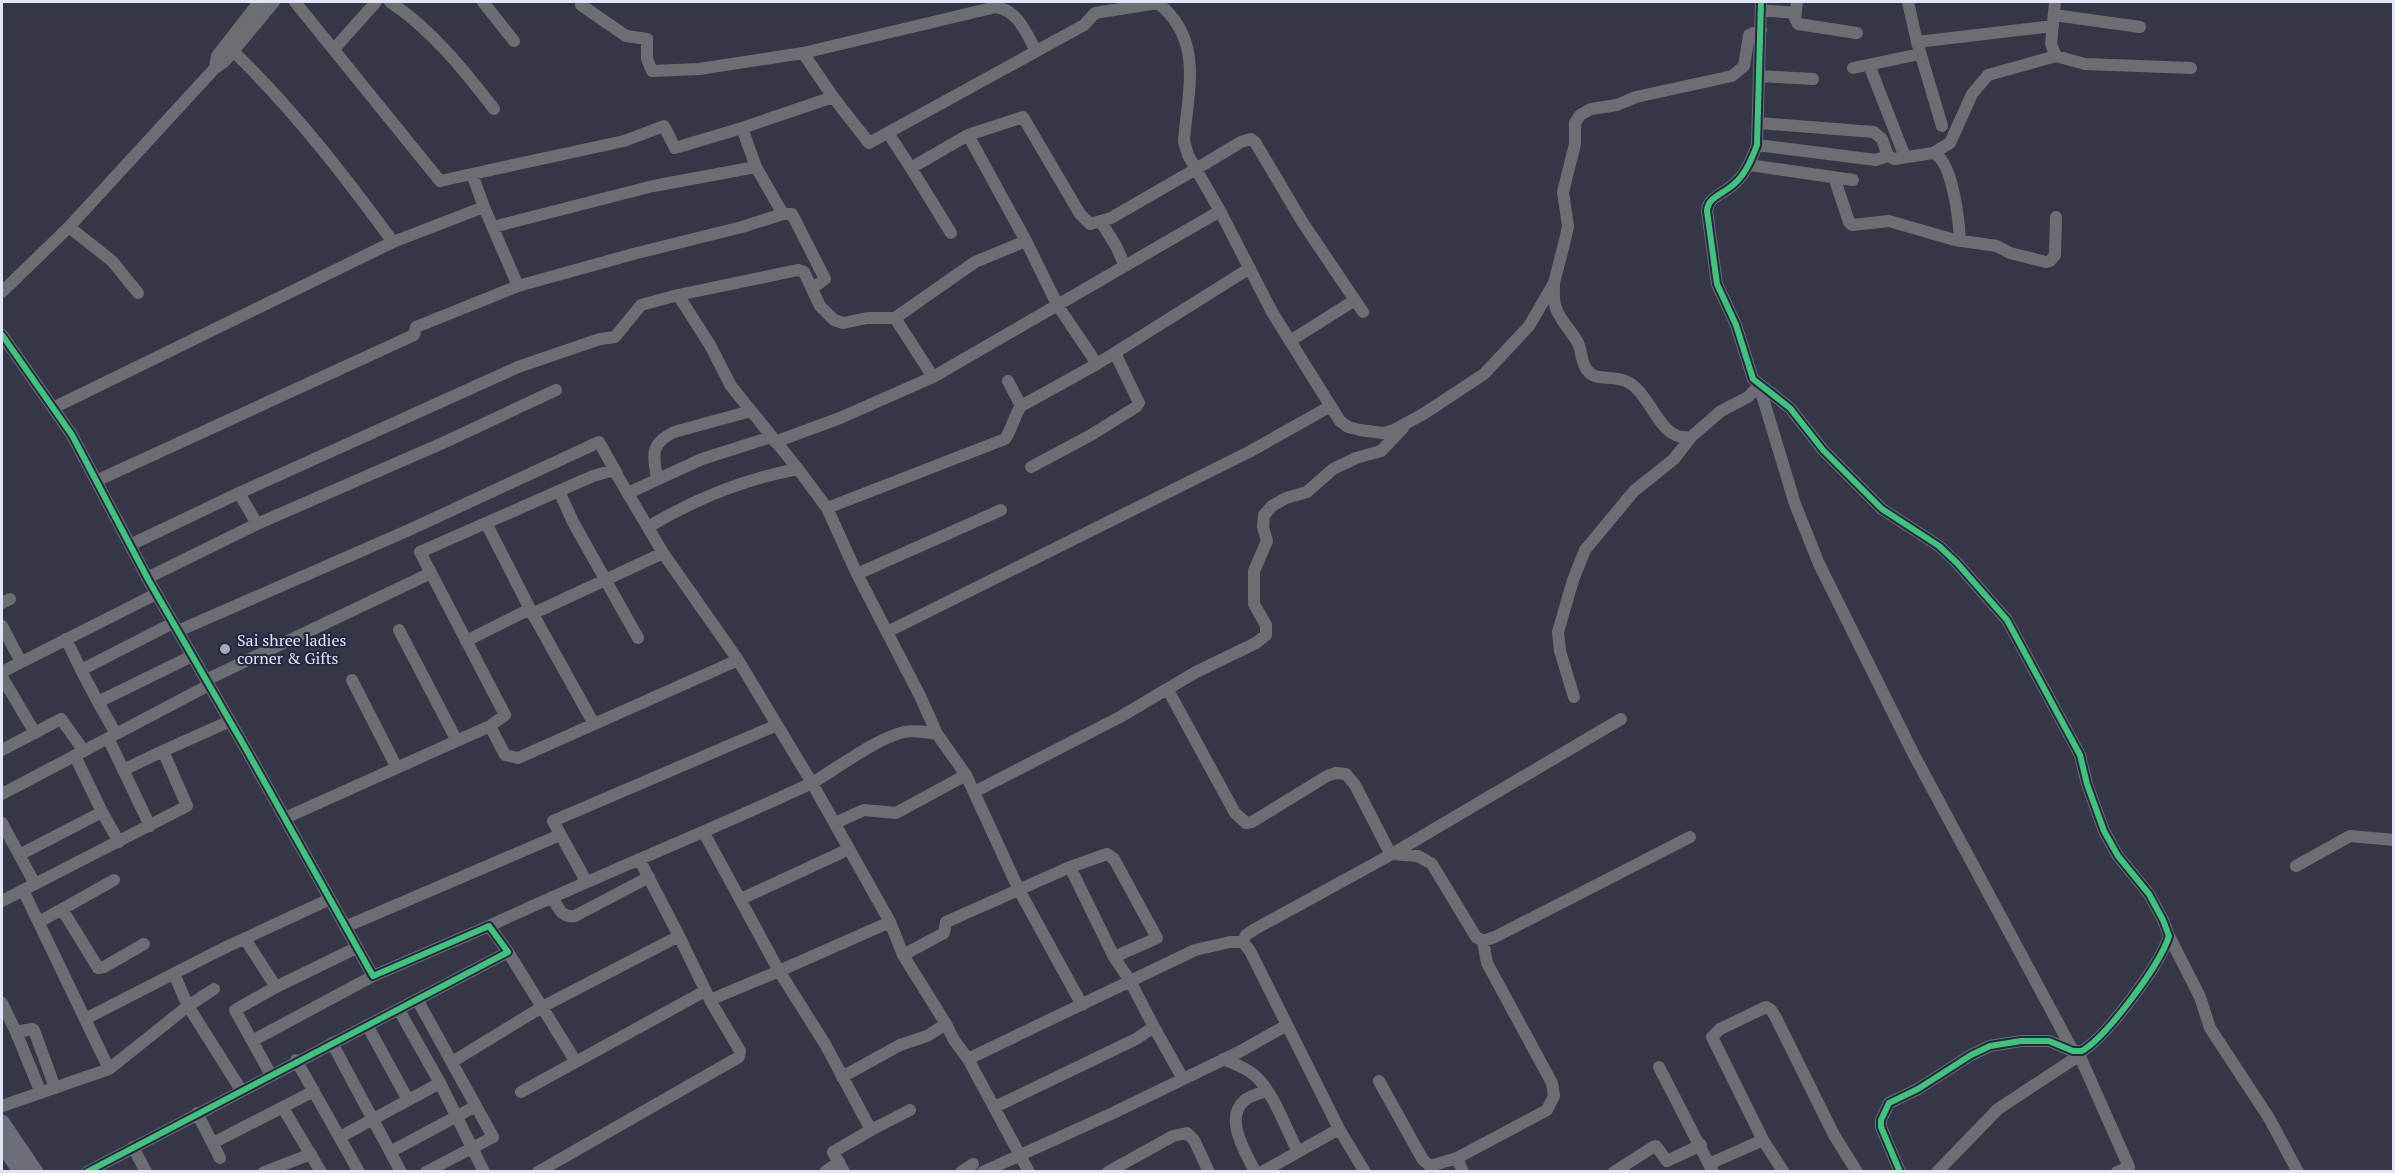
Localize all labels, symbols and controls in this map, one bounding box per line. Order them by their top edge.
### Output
place label: Sai shree ladies corner & Gifts [237,629,346,669]
marker: Sai shree ladies corner & Gifts [218,642,232,656]

